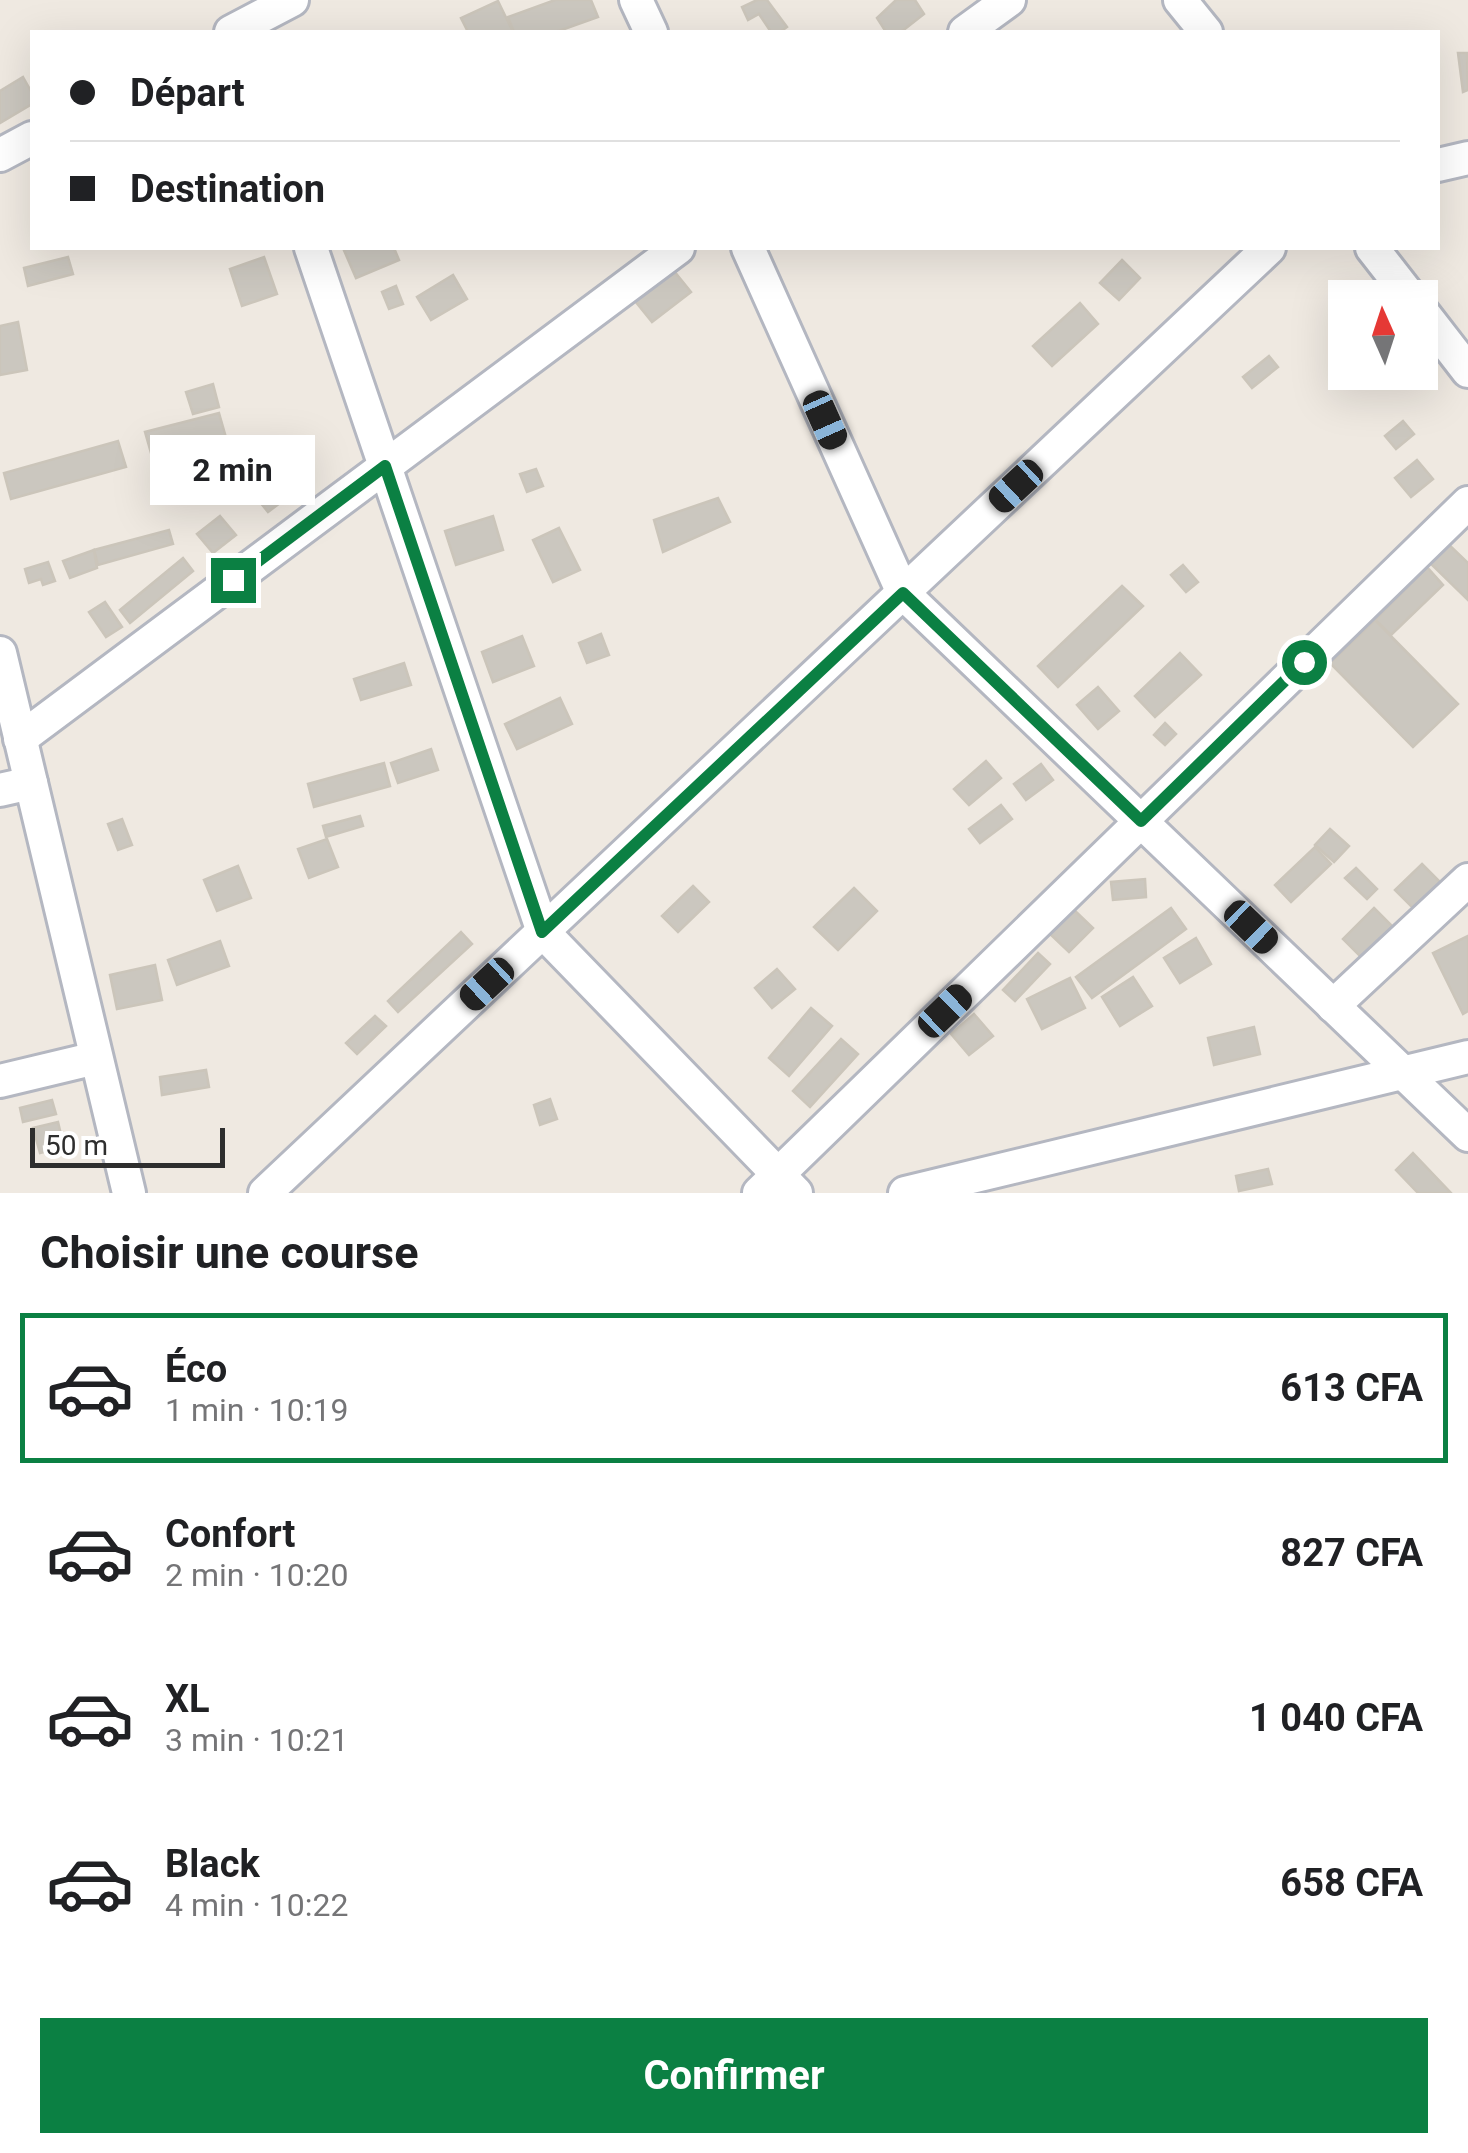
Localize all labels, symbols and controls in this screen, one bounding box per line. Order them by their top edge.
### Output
text: Départ [130,71,245,115]
text: Destination [130,167,325,211]
north arrow [1328,280,1438,390]
map controls [1328,280,1438,390]
car [799,386,851,454]
callout: 2 min [150,435,316,505]
text: 2 min [192,451,273,489]
car [984,455,1048,517]
route end [211,558,256,603]
route start [1282,640,1327,685]
car [1219,895,1283,959]
car [455,953,519,1015]
car [913,979,977,1043]
scale bar [30,1123,225,1168]
text: 50 m [45,1129,108,1162]
text: Choisir une course [40,1226,419,1279]
icon: car [45,1343,135,1433]
text: Éco [165,1347,227,1391]
text: 613 CFA [1280,1366,1423,1410]
text: 1 min · 10:19 [165,1391,348,1429]
icon: car [45,1508,135,1598]
text: Confort [165,1512,295,1556]
text: 827 CFA [1280,1531,1423,1575]
text: 2 min · 10:20 [165,1556,348,1594]
icon: car [45,1673,135,1763]
text: XL [165,1677,210,1721]
text: 1 040 CFA [1249,1696,1423,1740]
text: 3 min · 10:21 [165,1721,348,1759]
icon: car [45,1838,135,1928]
text: Black [165,1842,260,1886]
text: 658 CFA [1280,1861,1423,1905]
text: 4 min · 10:22 [165,1886,348,1924]
button: Confirmer [40,2018,1428,2133]

